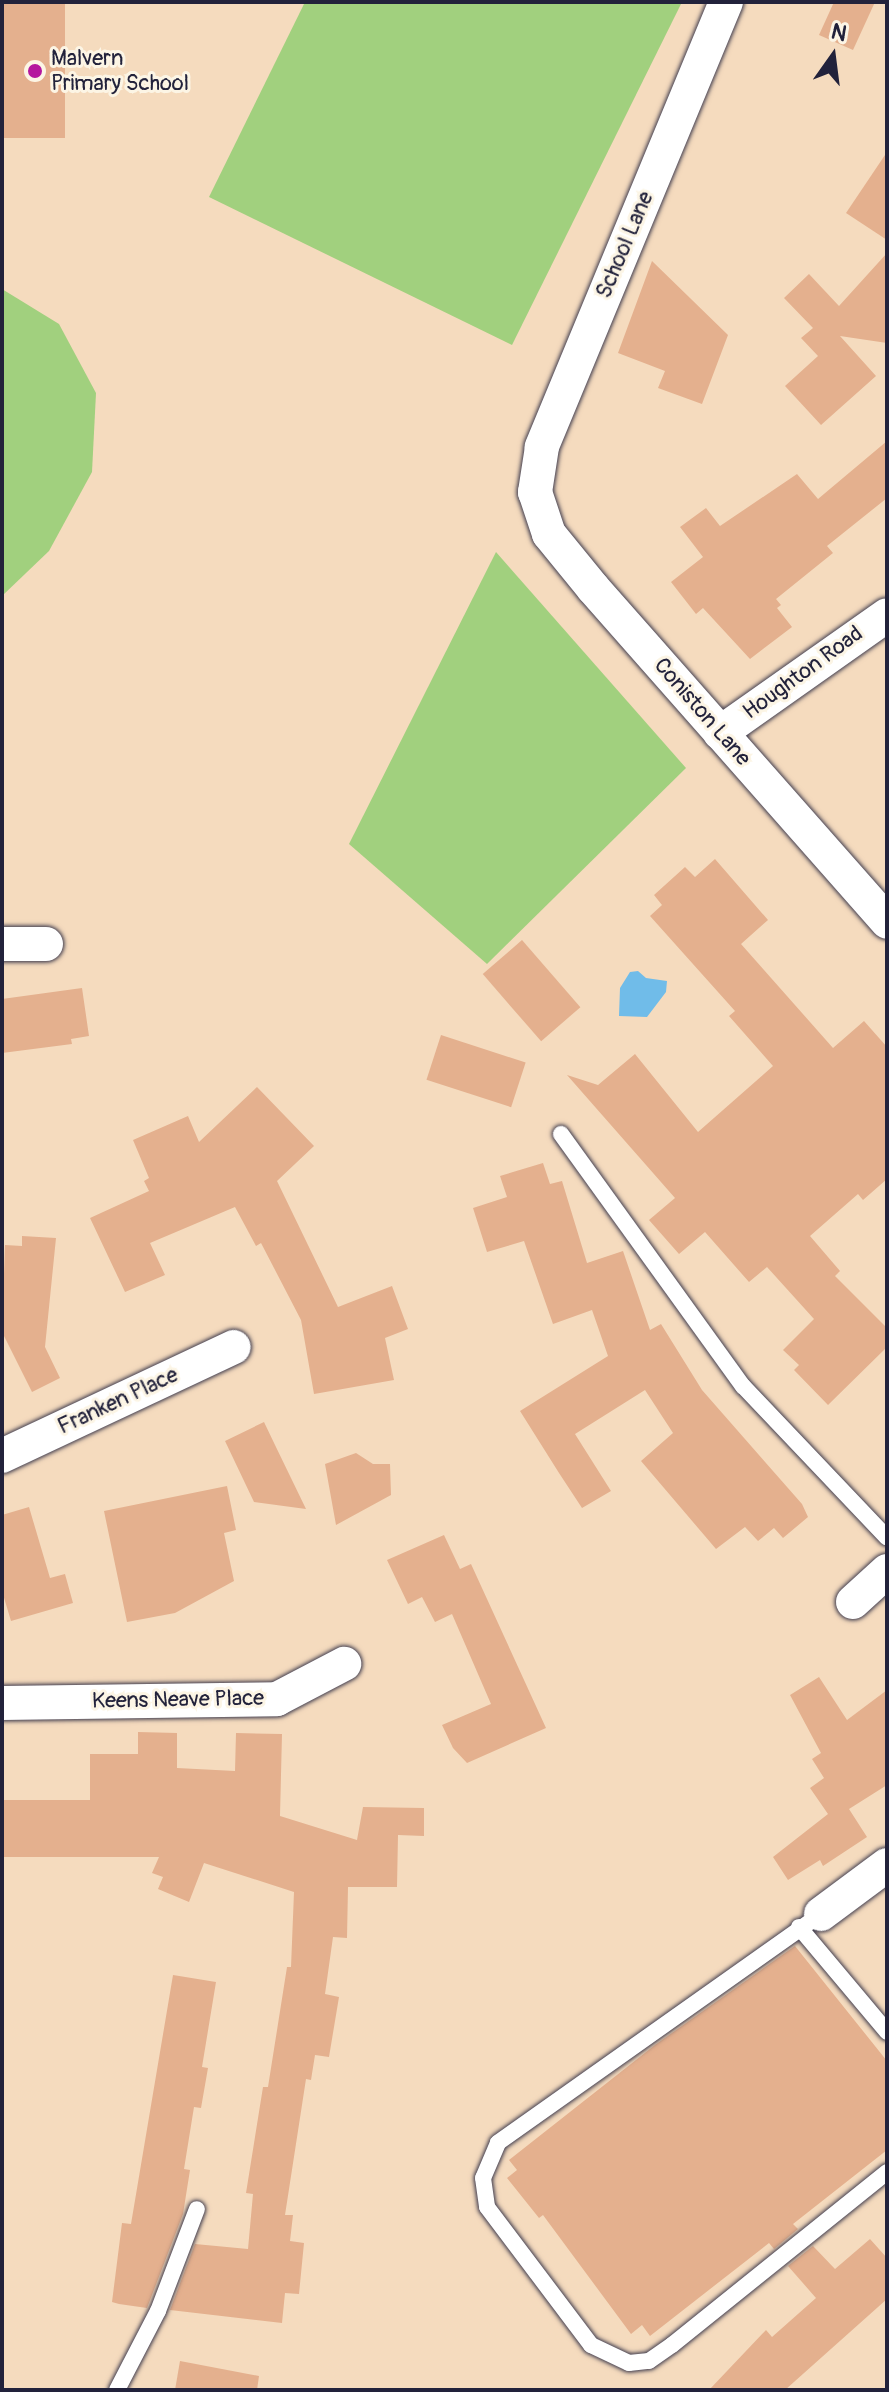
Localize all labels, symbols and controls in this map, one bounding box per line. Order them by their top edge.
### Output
north arrow [793,16,873,96]
text: N [828,17,849,48]
place label: Malvern Primary School [51,45,189,96]
marker: Malvern Primary School [26,62,44,80]
street label: School Lane [591,188,659,302]
street label: Houghton Road [738,621,868,725]
street label: Coniston Lane [648,653,756,771]
street label: Franken Place [54,1362,182,1440]
street label: Keens Neave Place [92,1685,264,1715]

